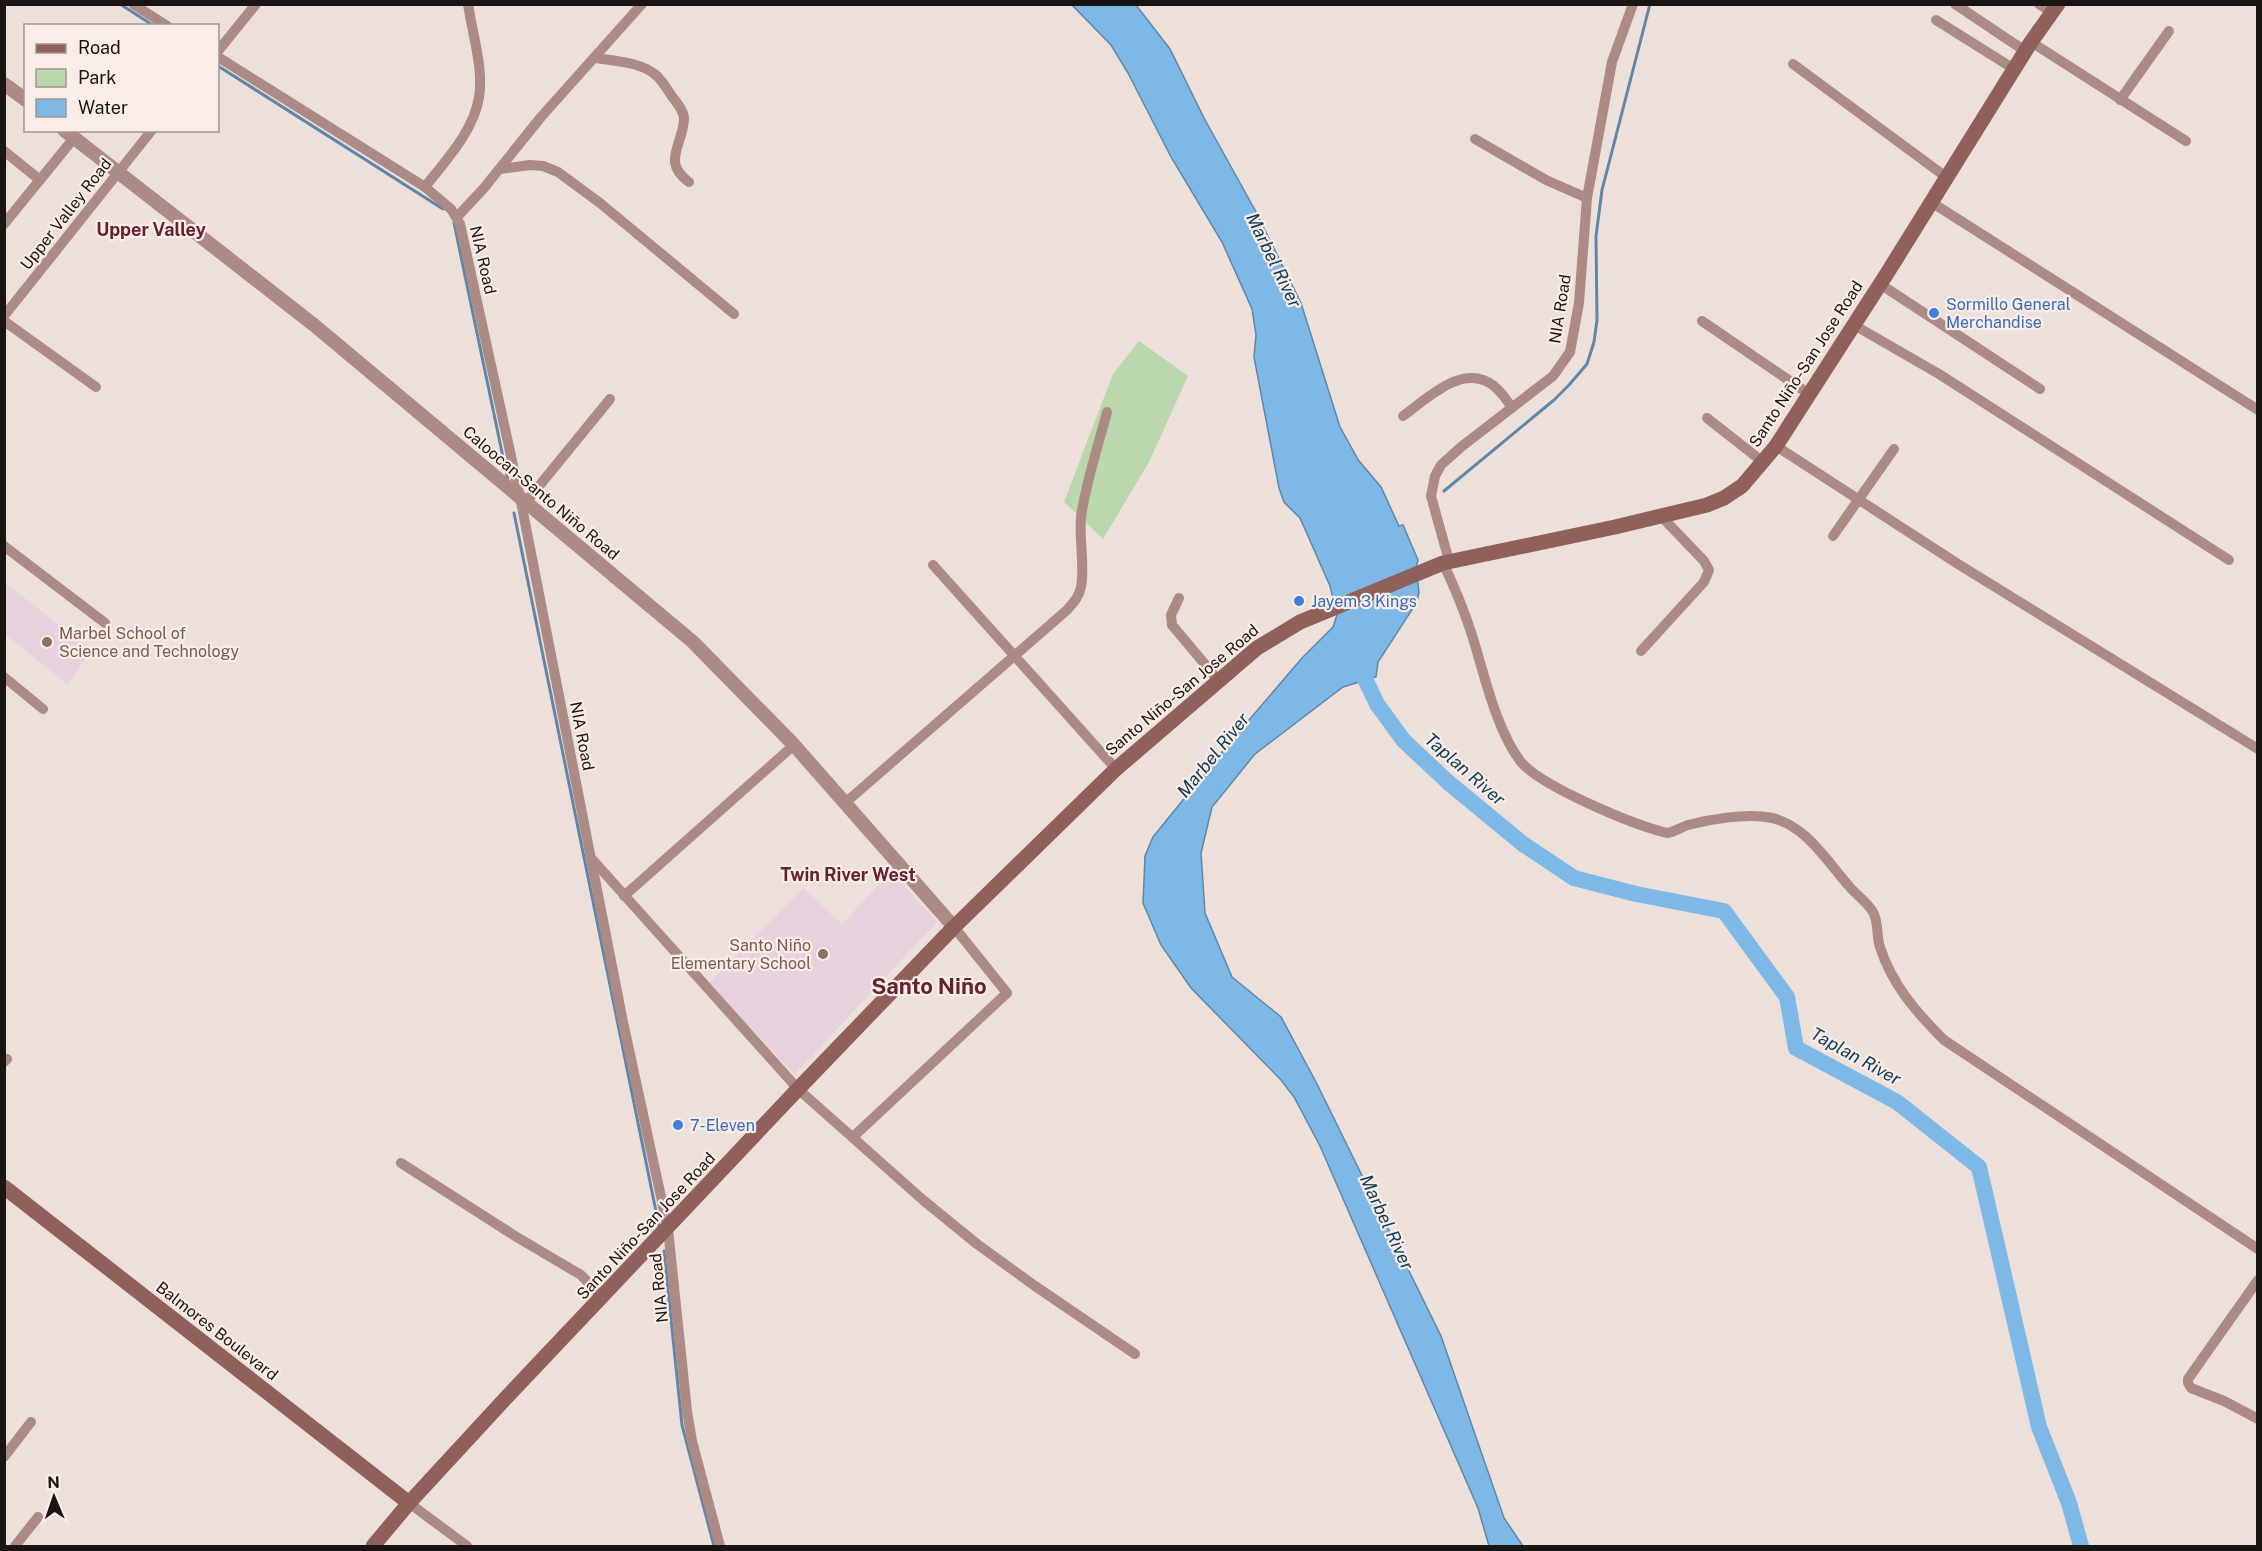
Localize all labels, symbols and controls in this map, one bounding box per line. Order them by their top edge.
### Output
legend [24,24,219,132]
text: Road [78,37,121,58]
text: Park [78,67,116,88]
text: Water [78,97,128,118]
street label: Upper Valley Road [17,154,115,274]
water label: Marbel River [1242,209,1306,311]
district label: Upper Valley [96,219,206,240]
street label: NIA Road [466,224,500,296]
street label: NIA Road [1545,273,1575,345]
street label: Santo Niño-San Jose Road [1745,277,1867,451]
place label: Sormillo General Merchandise [1946,295,2071,332]
marker: Sormillo General Merchandise [1927,306,1941,320]
street label: Caloocan-Santo Niño Road [459,422,623,564]
place label: Jayem 3 Kings [1311,592,1417,611]
marker: Jayem 3 Kings [1292,594,1306,608]
street label: Santo Niño-San Jose Road [1102,620,1262,760]
place label: Marbel School of Science and Technology [59,624,240,661]
marker: Marbel School of Science and Technology [40,635,54,649]
street label: NIA Road [566,700,598,772]
water label: Marbel River [1173,708,1254,802]
water label: Taplan River [1421,728,1510,810]
district label: Twin River West [780,864,916,885]
place label: Santo Niño Elementary School [671,936,811,973]
marker: Santo Niño Elementary School [816,947,830,961]
district label: Santo Niño [871,973,987,999]
water label: Taplan River [1807,1023,1905,1089]
place label: 7-Eleven [690,1116,755,1135]
marker: 7-Eleven [671,1118,685,1132]
street label: Santo Niño-San Jose Road [573,1149,719,1303]
water label: Marbel River [1356,1171,1418,1273]
street label: NIA Road [646,1252,672,1324]
street label: Balmores Boulevard [152,1278,282,1384]
north arrow [24,1467,84,1527]
text: N [47,1473,60,1492]

